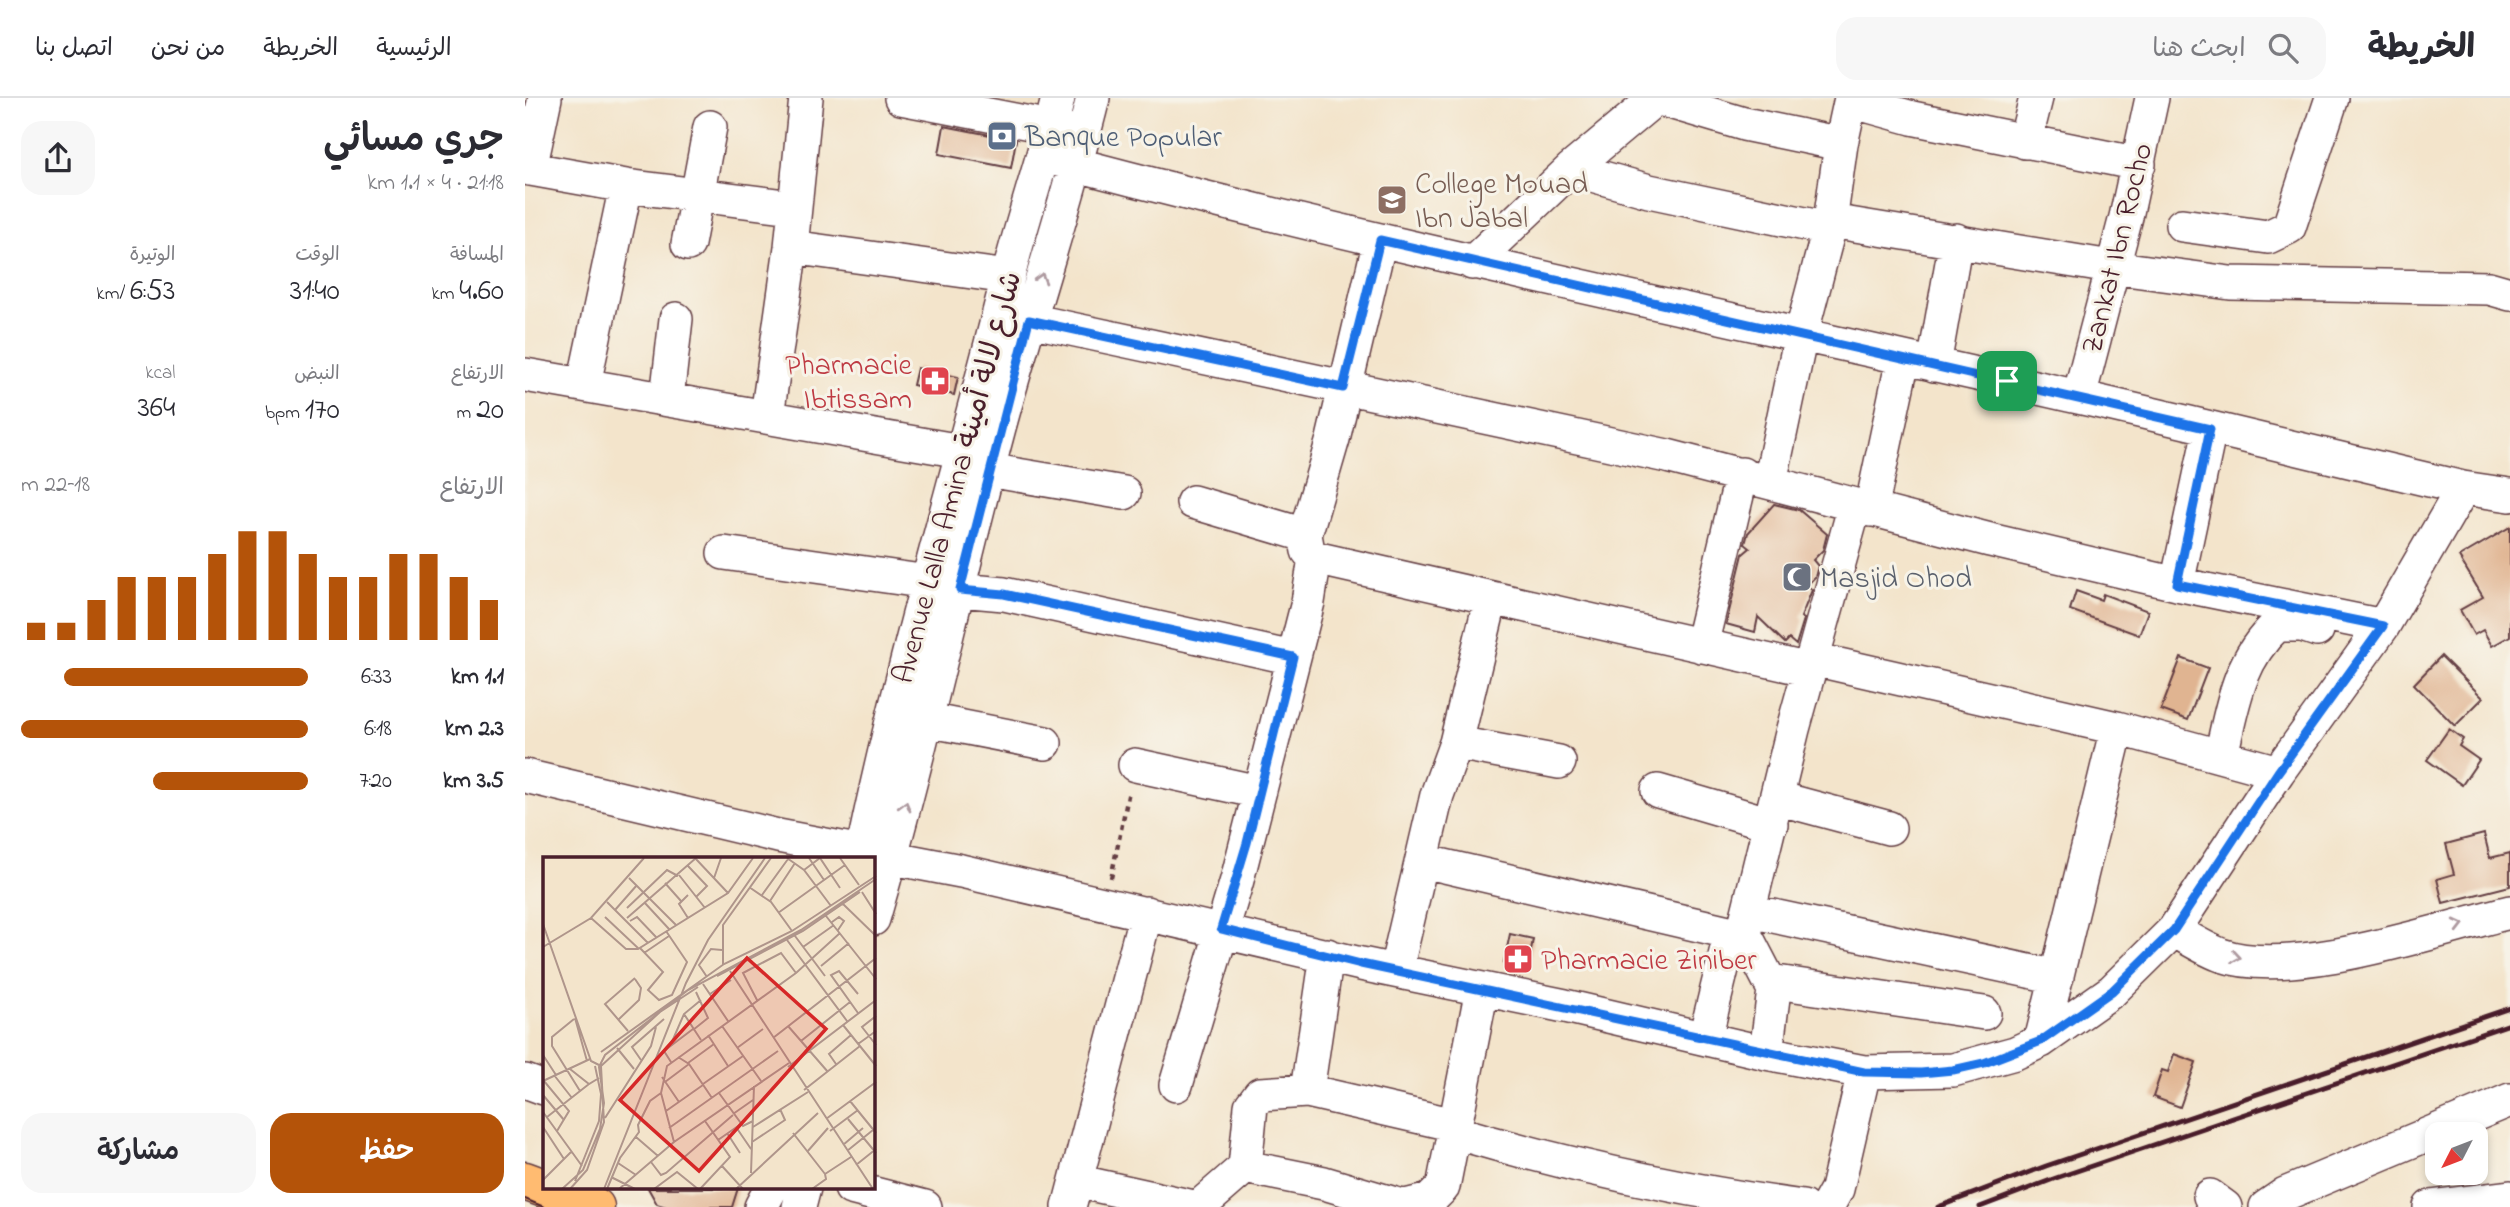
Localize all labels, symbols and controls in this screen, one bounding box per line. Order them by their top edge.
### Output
search box [1836,17,2326,80]
text: الخريطة [2368,25,2475,73]
icon: search [2264,29,2302,67]
text: ابحث هنا [2152,31,2246,69]
text: اتصل بنا [35,32,113,67]
text: من نحن [151,32,225,67]
text: الخريطة [263,32,338,67]
text: الرئيسية [376,32,452,67]
text: جري مسائي [323,113,504,169]
place label: Banque Popular [1024,117,1222,161]
bank icon: Banque Popular [985,119,1019,153]
button: share [21,121,95,195]
street label: Zankat Ibn Rocho [2071,139,2166,359]
place label: College Mouad Ibn Jabal [1415,164,1588,242]
text: 21:18 · 4 × 1.1 km [367,167,504,200]
school or university icon: College Mouad Ibn Jabal [1375,183,1409,217]
text: الوتيرة [129,242,175,269]
text: الوقت [295,242,340,269]
text: المسافة [450,242,504,269]
street label: Avenue Lalla Amina شارع لالة أمينة [883,267,1035,689]
text: 6:53 [130,270,175,314]
text: 31:40 [290,270,340,314]
text: 4.60 [459,270,504,314]
one-way arrow [1033,272,1047,284]
text: /km [96,281,130,308]
text: km [432,281,459,308]
place label: Pharmacie Ibtissam [785,345,913,423]
pin [1977,351,2037,411]
text: kcal [145,360,175,387]
text: النبض [294,361,340,388]
text: الارتفاع [451,361,504,388]
icon: arrive [1988,362,2026,400]
pharmacy icon: Pharmacie Ibtissam [918,364,952,398]
text: 364 [137,387,175,431]
text: 170 [305,389,340,433]
text: 20 [476,389,504,433]
text: bpm [265,400,305,427]
text: m [457,400,476,427]
text: 18–22 m [21,469,90,502]
text: الارتفاع [440,472,504,505]
place label: Masjid Ohod [1820,558,1972,602]
mosque icon: Masjid Ohod [1780,560,1814,594]
text: 6:33 [361,661,392,694]
text: 1.1 km [451,661,504,694]
text: 6:18 [364,713,392,746]
text: 2.3 km [445,713,504,746]
text: 7:20 [359,765,392,798]
text: 3.5 km [443,765,504,798]
one-way arrow [897,801,911,813]
inset map [543,857,875,1190]
one-way arrow [2453,919,2465,933]
place label: Pharmacie Ziniber [1541,940,1757,984]
pharmacy icon: Pharmacie Ziniber [1501,942,1535,976]
one-way arrow [2230,950,2242,965]
button: مشاركة [21,1113,256,1193]
button: حفظ [270,1113,504,1193]
north arrow [2425,1122,2489,1185]
map controls [2425,1122,2488,1185]

